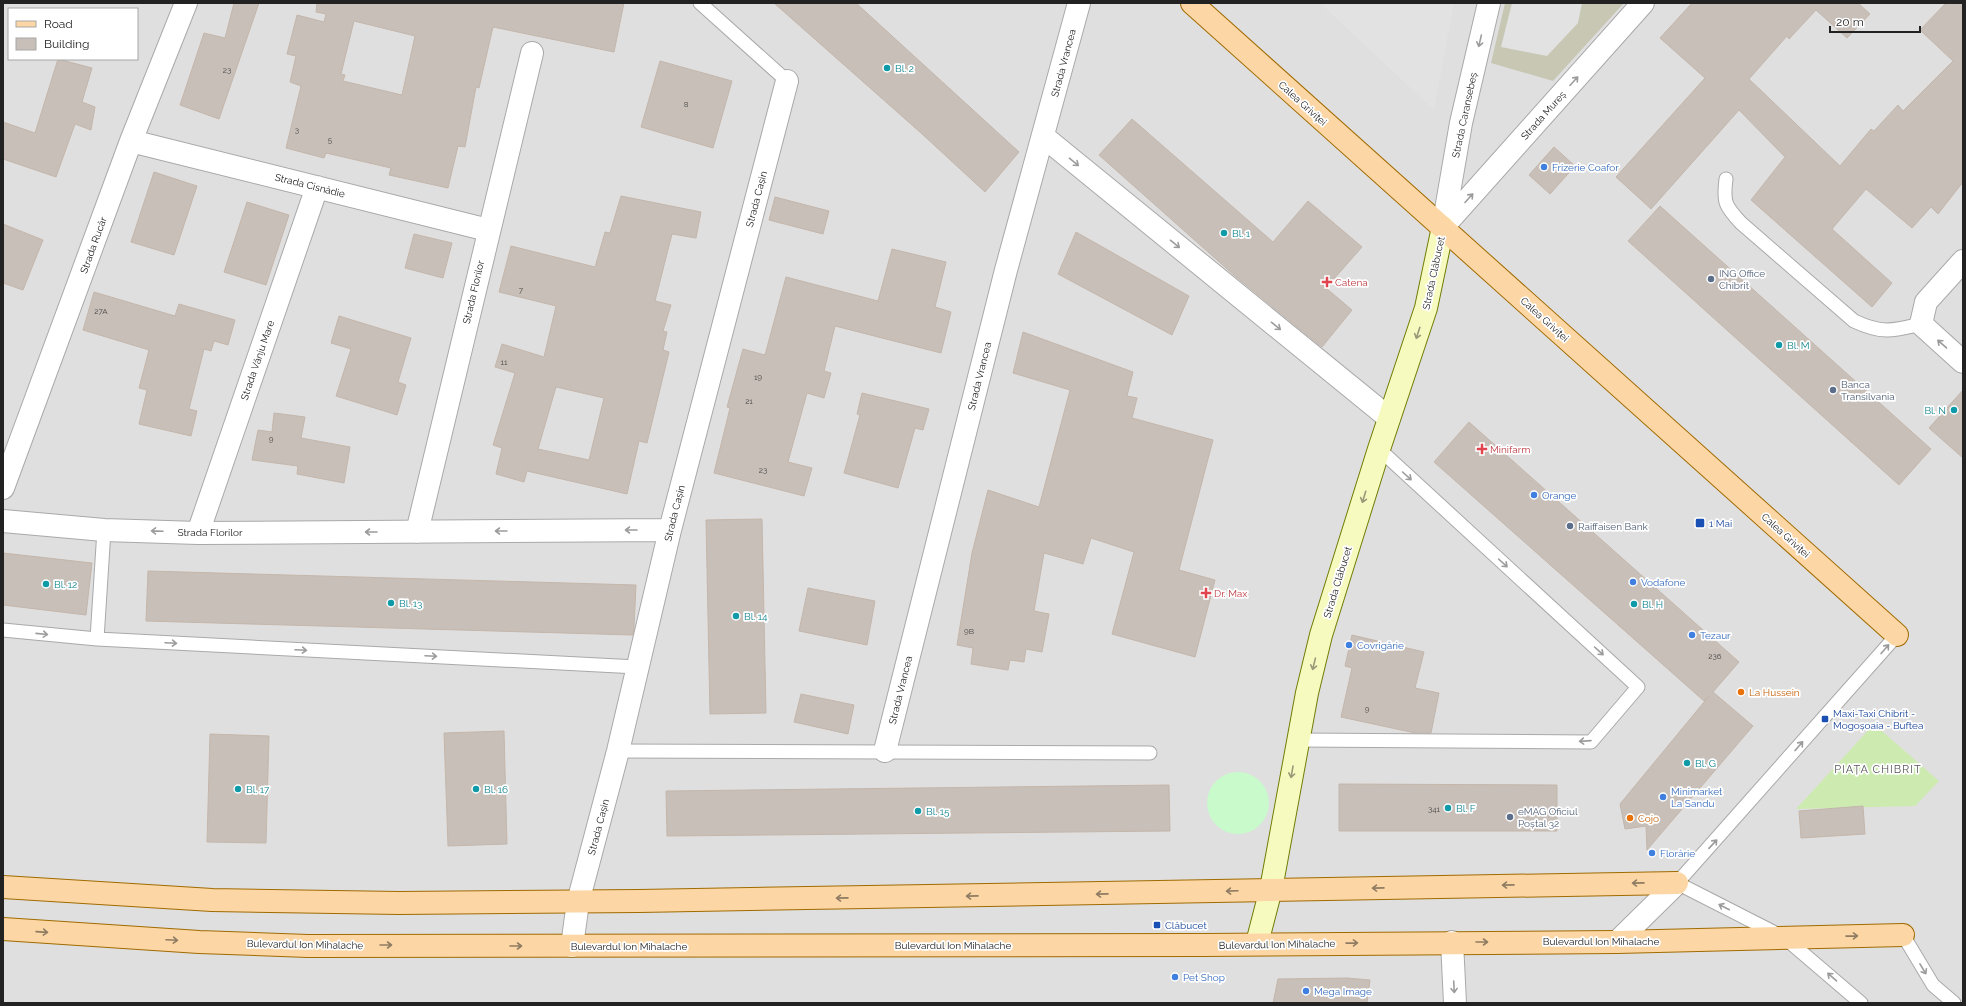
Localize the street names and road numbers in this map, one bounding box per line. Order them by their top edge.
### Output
street label: Strada Vrancea [1049,28,1078,98]
street label: Strada Caransebeș [1450,71,1479,159]
street label: Calea Griviței [1276,79,1329,128]
street label: Strada Mureș [1519,89,1568,142]
street label: Strada Cașin [744,170,769,228]
street label: Strada Cisnădie [274,171,346,200]
street label: Strada Rucăr [78,215,109,275]
street label: Strada Clăbucet [1420,235,1447,311]
street label: Strada Florilor [461,259,486,325]
street label: Calea Griviței [1518,295,1571,344]
street label: Strada Vânju Mare [239,319,276,402]
street label: Strada Vrancea [966,341,993,411]
street label: Strada Cașin [662,484,687,542]
street label: Calea Griviței [1759,511,1812,560]
street label: Strada Florilor [178,527,243,538]
street label: Strada Clăbucet [1321,544,1354,619]
street label: Strada Vrancea [887,655,914,725]
street label: Strada Cașin [586,798,611,856]
street label: Bulevardul Ion Mihalache [1543,936,1659,947]
street label: Bulevardul Ion Mihalache [247,938,363,951]
street label: Bulevardul Ion Mihalache [1219,938,1335,951]
street label: Bulevardul Ion Mihalache [895,940,1011,951]
street label: Bulevardul Ion Mihalache [571,941,687,952]

